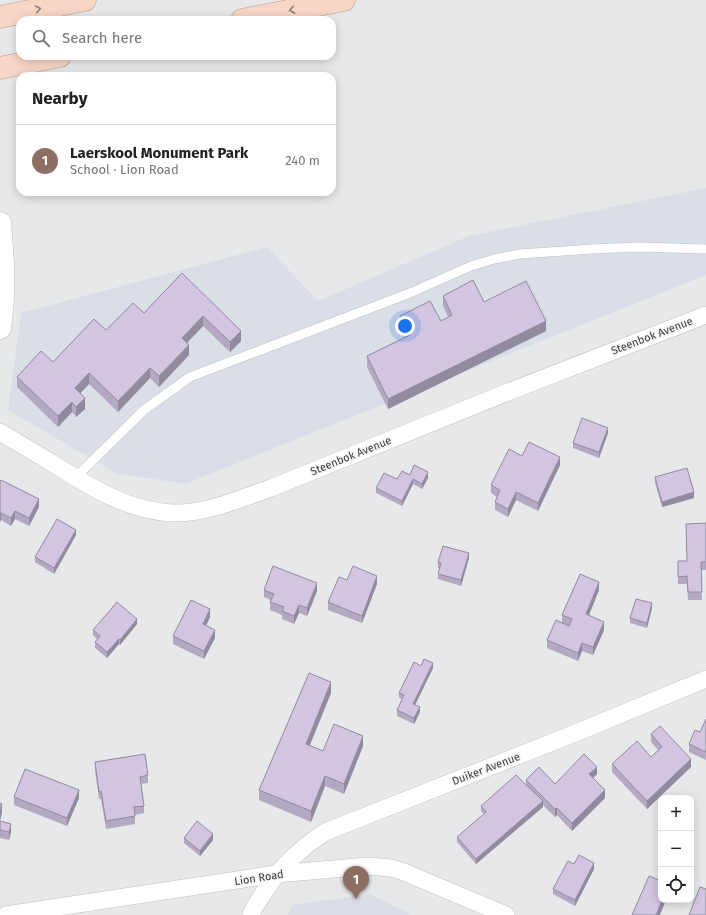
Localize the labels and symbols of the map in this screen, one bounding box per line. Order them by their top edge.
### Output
one-way arrow [35,6,41,14]
one-way arrow [288,6,295,14]
street label: Steenbok Avenue [609,314,695,358]
your location [395,316,415,336]
street label: Steenbok Avenue [309,434,393,478]
street label: Duiker Avenue [450,750,522,788]
pin: 1 [343,866,369,899]
street label: Lion Road [233,868,285,888]

